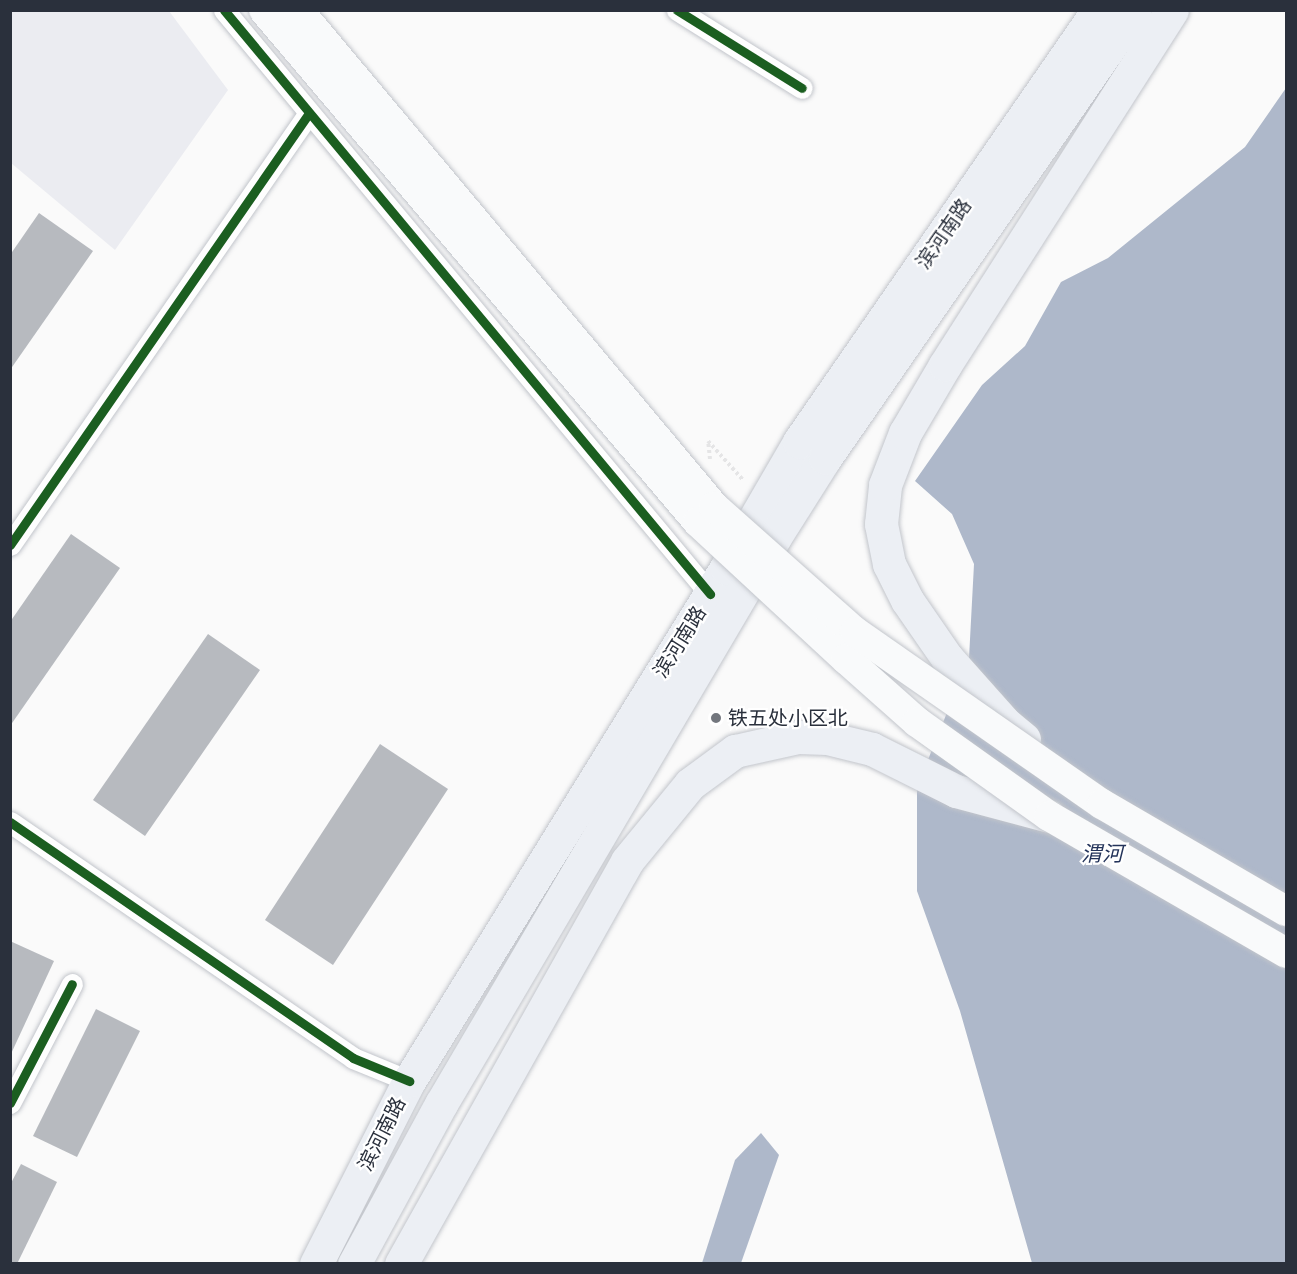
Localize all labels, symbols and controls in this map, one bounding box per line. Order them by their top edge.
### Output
street label: 滨河南路 [911,194,977,274]
street label: 滨河南路 [649,602,711,682]
place label: 铁五处小区北 [728,706,848,730]
marker: 铁五处小区北 [709,711,723,725]
water label: 渭河 [1081,841,1123,867]
street label: 滨河南路 [353,1093,411,1175]

